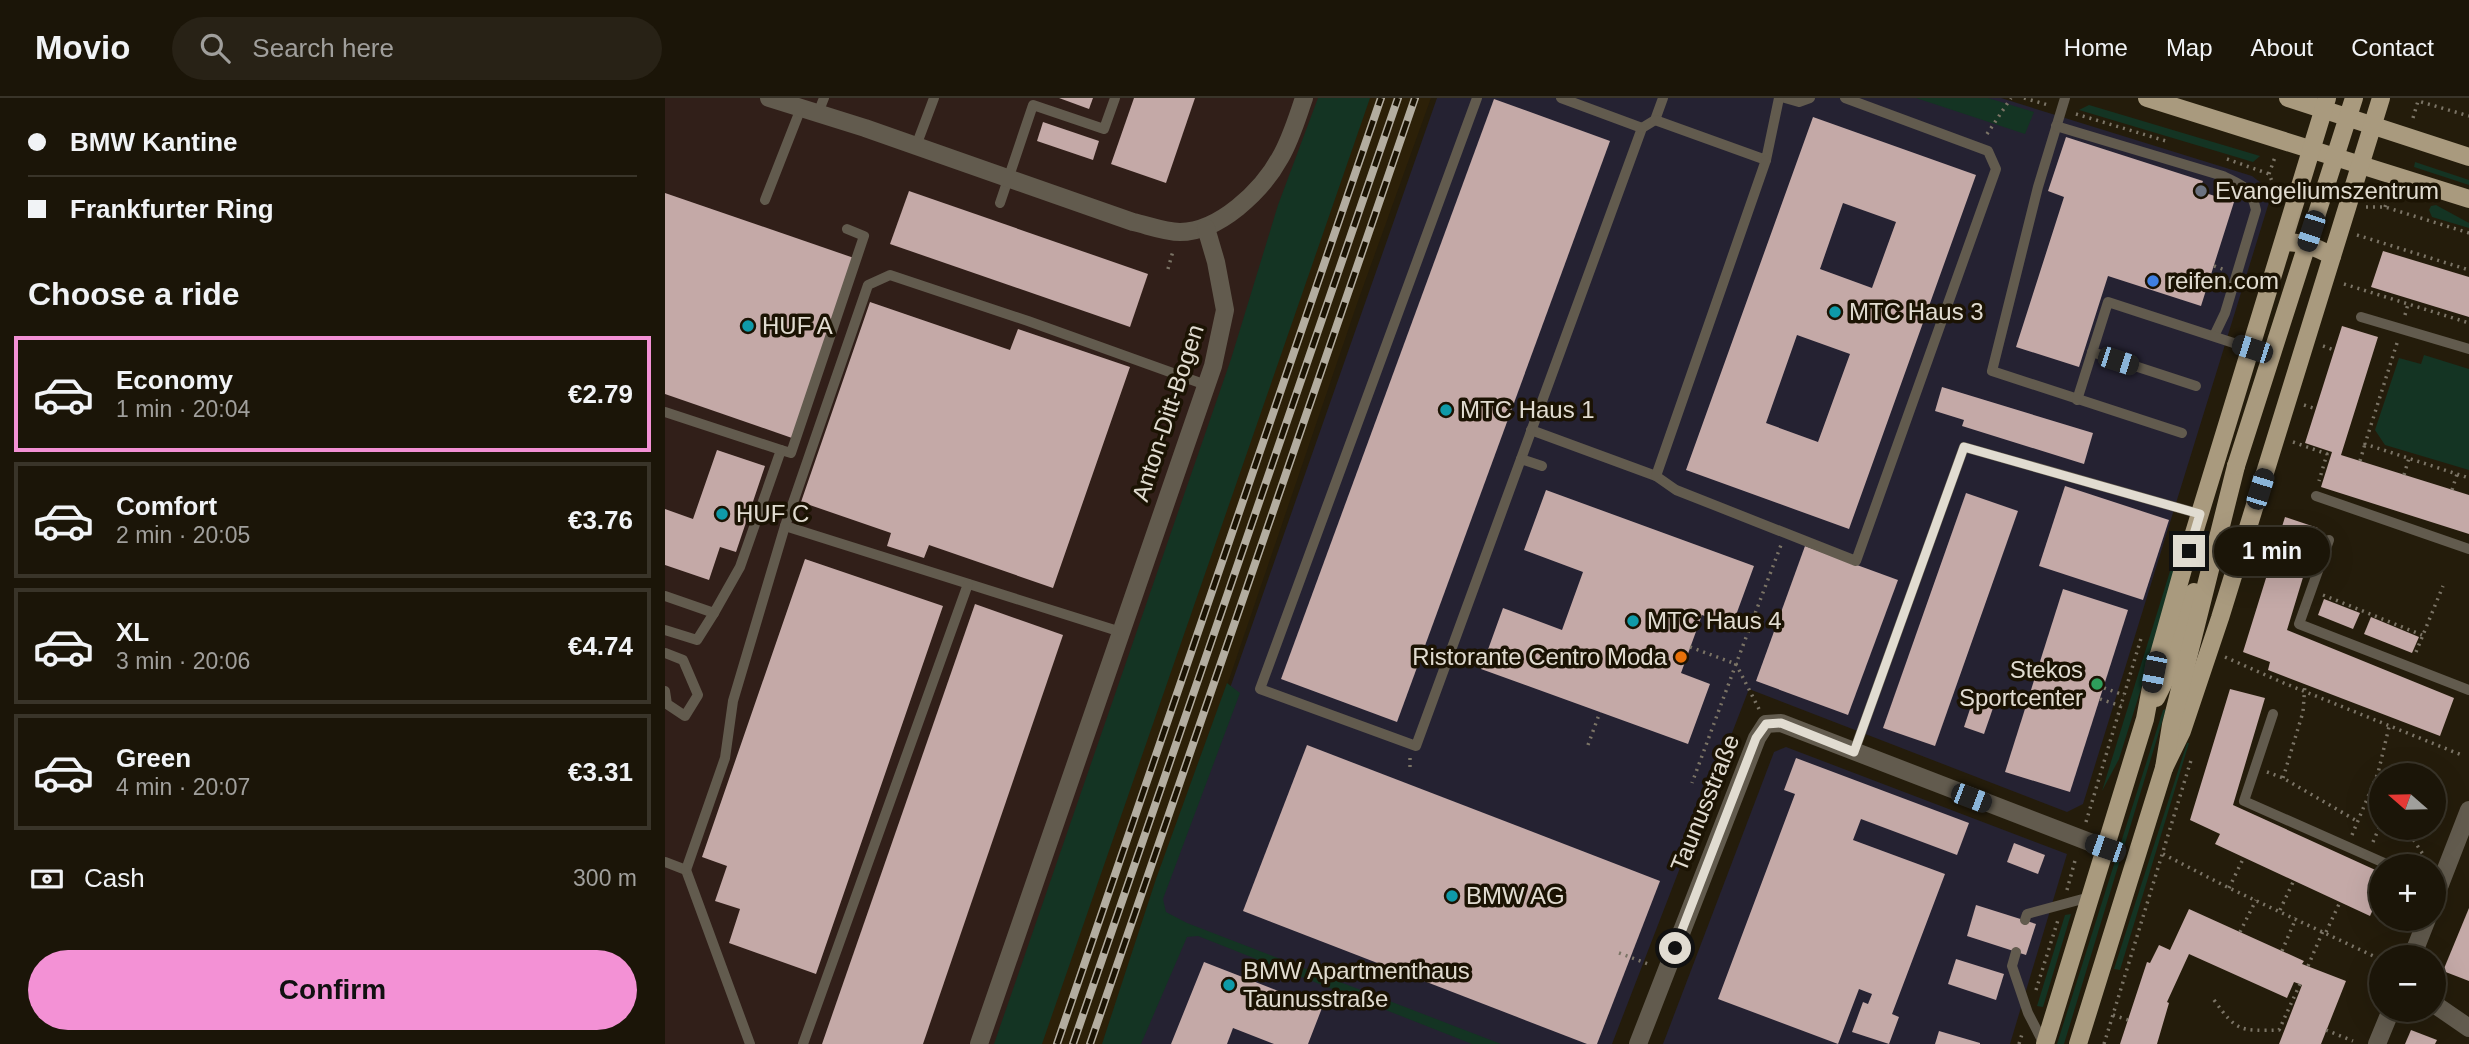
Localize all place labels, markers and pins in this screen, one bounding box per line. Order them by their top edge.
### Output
place label: Evangeliumszentrum [2215,177,2439,204]
marker: Evangeliumszentrum [2193,183,2209,199]
place label: reifen.com [2167,267,2279,294]
marker: reifen.com [2145,273,2161,289]
place label: MTC Haus 3 [1849,298,1984,325]
marker: MTC Haus 3 [1827,304,1843,320]
place label: HUF A [762,312,833,339]
marker: HUF A [740,318,756,334]
place label: MTC Haus 1 [1460,396,1595,423]
marker: MTC Haus 1 [1438,402,1454,418]
place label: HUF C [736,500,809,527]
marker: HUF C [714,506,730,522]
place label: MTC Haus 4 [1647,607,1782,634]
marker: MTC Haus 4 [1625,613,1641,629]
place label: Ristorante Centro Moda [1412,643,1668,670]
marker: Ristorante Centro Moda [1673,649,1689,665]
place label: Stekos Sportcenter [1959,656,2083,711]
marker: Stekos Sportcenter [2089,676,2105,692]
place label: BMW AG [1466,882,1565,909]
marker: BMW AG [1444,888,1460,904]
place label: BMW Apartmenthaus Taunusstraße [1243,957,1470,1012]
marker: BMW Apartmenthaus Taunusstraße [1221,977,1237,993]

